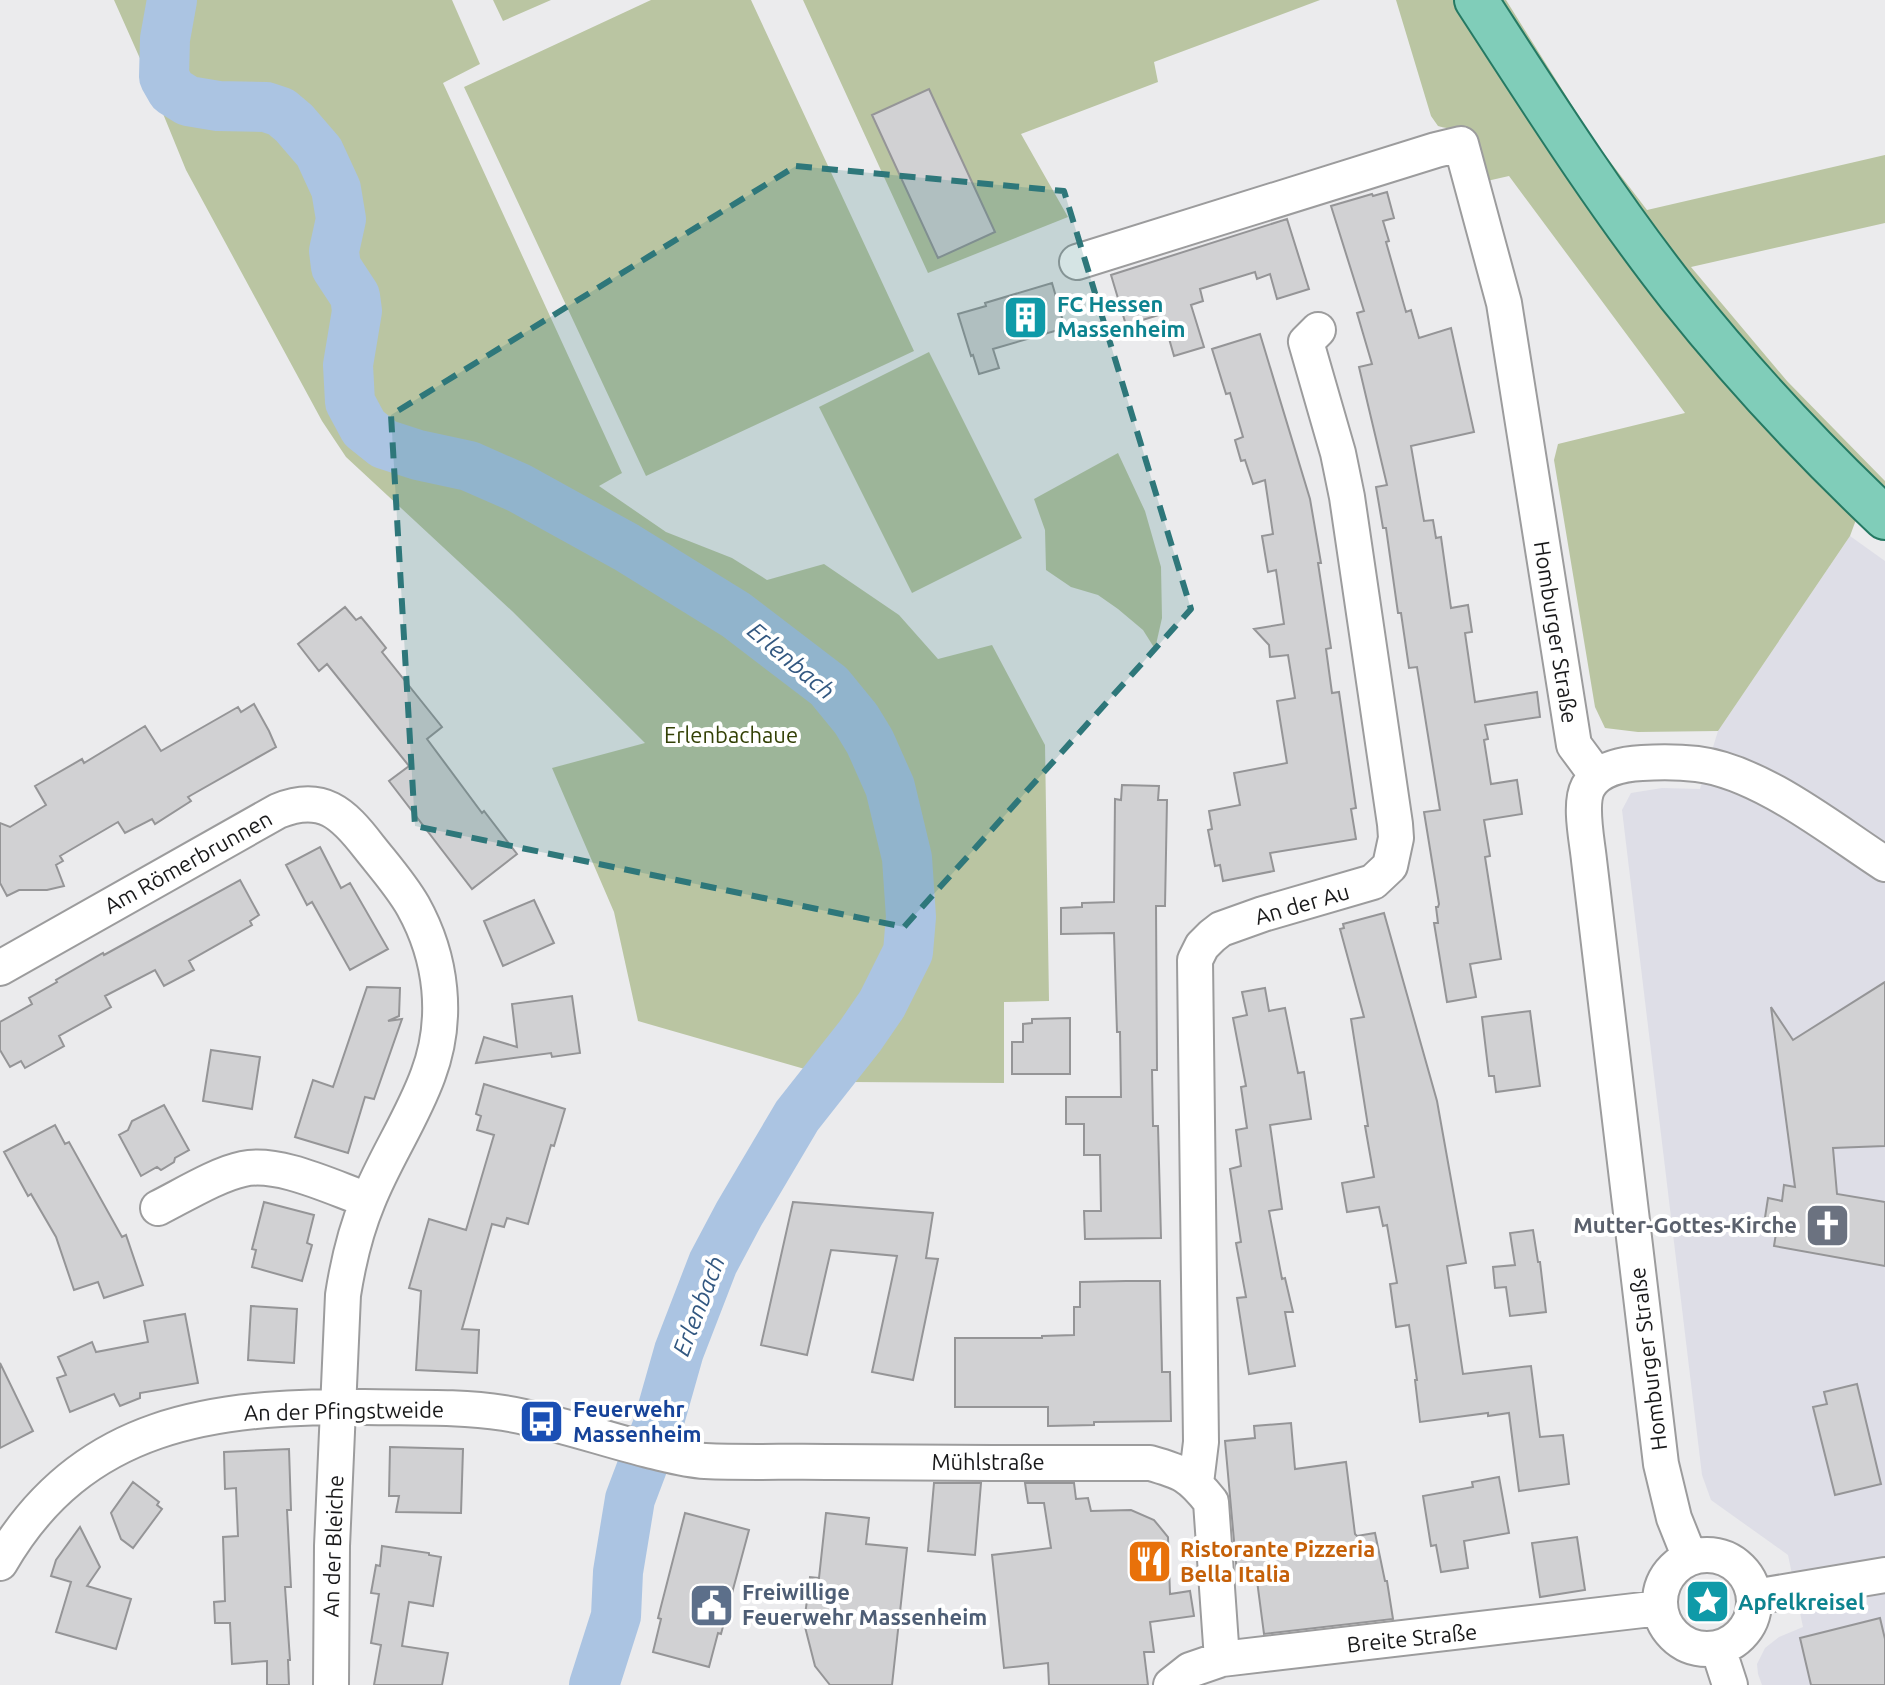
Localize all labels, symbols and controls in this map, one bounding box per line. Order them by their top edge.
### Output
place label: FC Hessen Massenheim [1057,291,1185,341]
building icon: FC Hessen Massenheim [1002,293,1050,341]
street label: Homburger Straße [1530,539,1583,725]
water label: Erlenbach [743,617,840,705]
park label: Erlenbachaue [664,722,798,747]
street label: Am Römerbrunnen [100,805,276,918]
street label: An der Au [1252,878,1352,929]
church icon: Mutter-Gottes-Kirche [1804,1201,1852,1249]
place label: Mutter-Gottes-Kirche [1573,1212,1797,1237]
water label: Erlenbach [667,1252,730,1360]
street label: Homburger Straße [1624,1266,1671,1452]
street label: An der Pfingstweide [244,1396,444,1425]
place label: Feuerwehr Massenheim [573,1396,701,1446]
bus stop icon: Feuerwehr Massenheim [518,1398,566,1446]
street label: Mühlstraße [931,1449,1045,1474]
street label: An der Bleiche [318,1474,347,1618]
place label: Ristorante Pizzeria Bella Italia [1180,1536,1375,1586]
restaurant icon: Ristorante Pizzeria Bella Italia [1125,1538,1173,1586]
place icon: Apfelkreisel [1683,1578,1731,1626]
place label: Freiwillige Feuerwehr Massenheim [742,1579,987,1629]
public building icon: Freiwillige Feuerwehr Massenheim [687,1581,735,1629]
place label: Apfelkreisel [1738,1589,1865,1614]
street label: Breite Straße [1346,1618,1478,1657]

